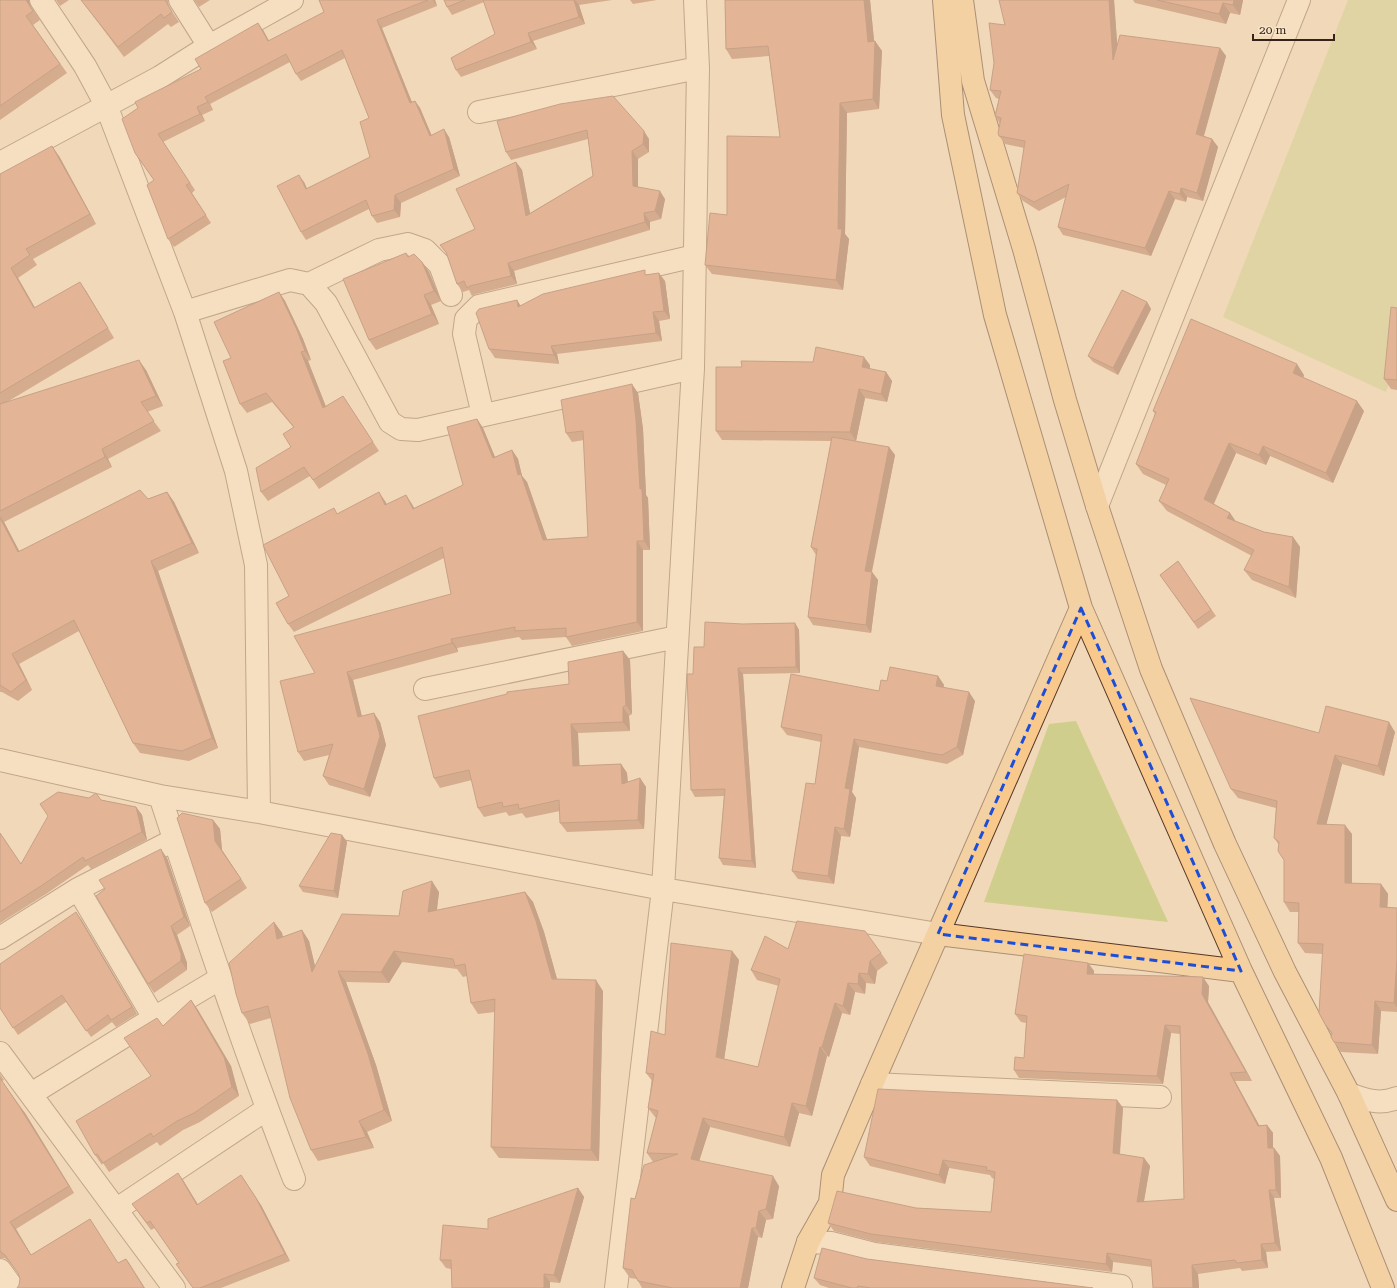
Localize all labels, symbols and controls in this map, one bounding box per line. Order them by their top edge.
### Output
scale bar [1253,16,1334,42]
text: 20 m [1259,23,1286,37]

